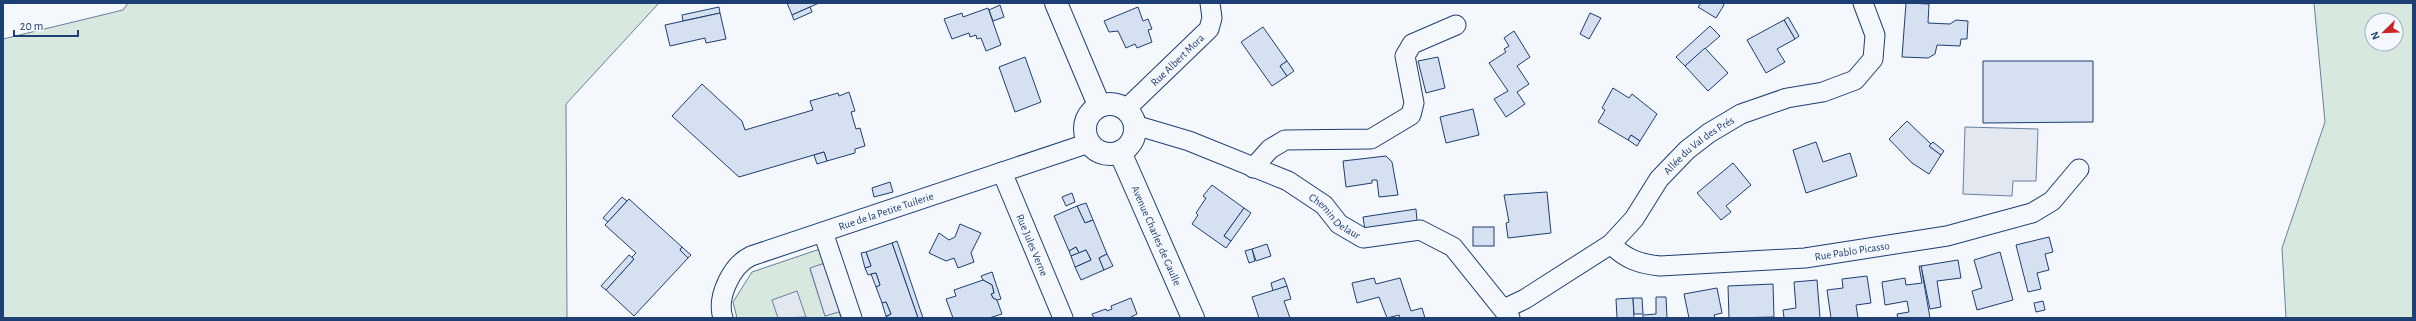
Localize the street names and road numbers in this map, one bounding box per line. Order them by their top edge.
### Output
street label: Rue Albert Mora [1148,32,1206,88]
street label: Allée du Val des Prés [1661,114,1736,176]
street label: Avenue Charles de Gaulle [1130,184,1183,287]
street label: Rue de la Petite Tuilerie [837,190,935,232]
street label: Chemin Delaur [1307,191,1363,241]
street label: Rue Jules Verne [1015,212,1050,278]
street label: Rue Pablo Picasso [1814,239,1890,262]

